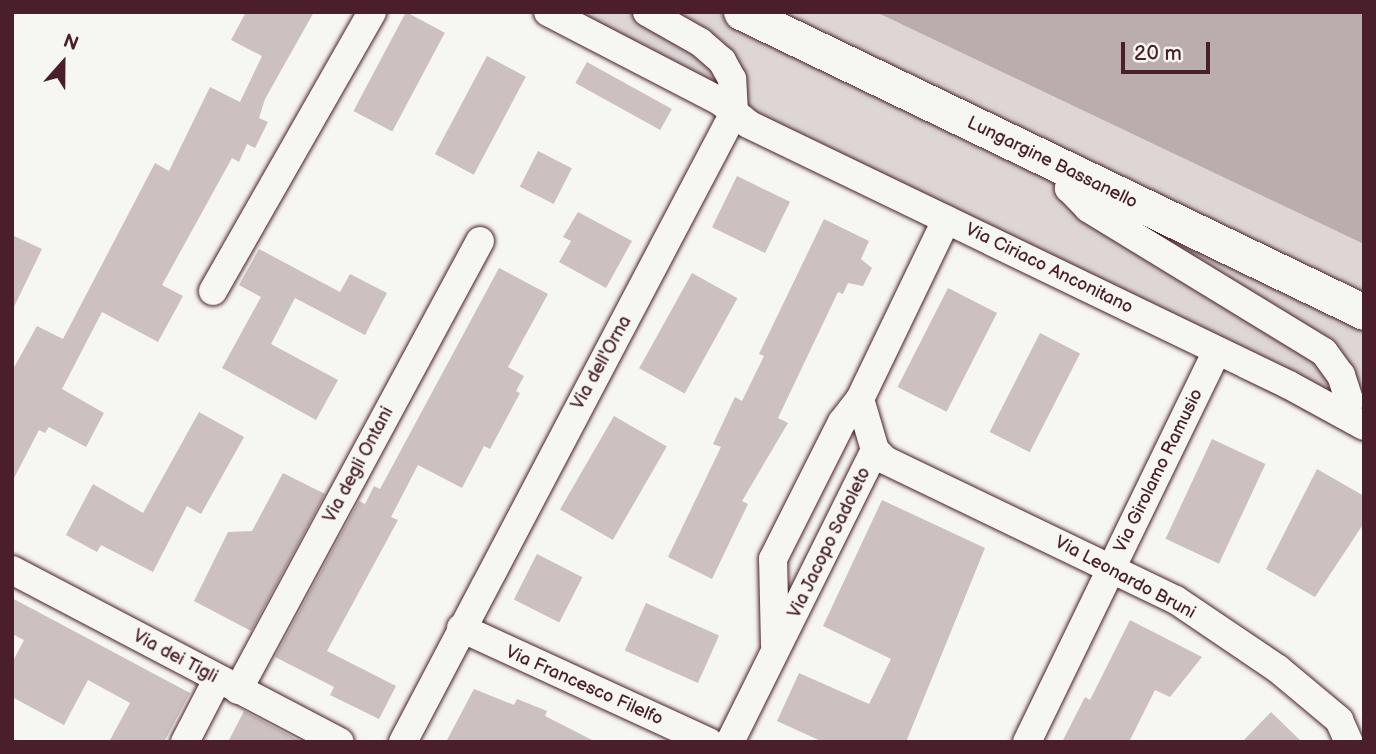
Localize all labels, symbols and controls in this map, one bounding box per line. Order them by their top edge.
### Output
north arrow [28,28,98,98]
scale bar [1124,28,1213,72]
text: N [60,30,81,56]
text: 20 m [1134,41,1182,66]
street label: Lungargine Bassanello [963,112,1141,214]
street label: Via Ciriaco Anconitano [962,219,1136,319]
street label: Via dell'Orna [567,312,637,414]
street label: Via Girolamo Ramusio [1110,386,1208,556]
street label: Via degli Ontani [319,403,399,527]
street label: Via Jacopo Sadoleto [784,464,876,622]
street label: Via Leonardo Bruni [1051,532,1199,624]
street label: Via dei Tigli [129,626,221,688]
street label: Via Francesco Filelfo [502,642,666,730]

